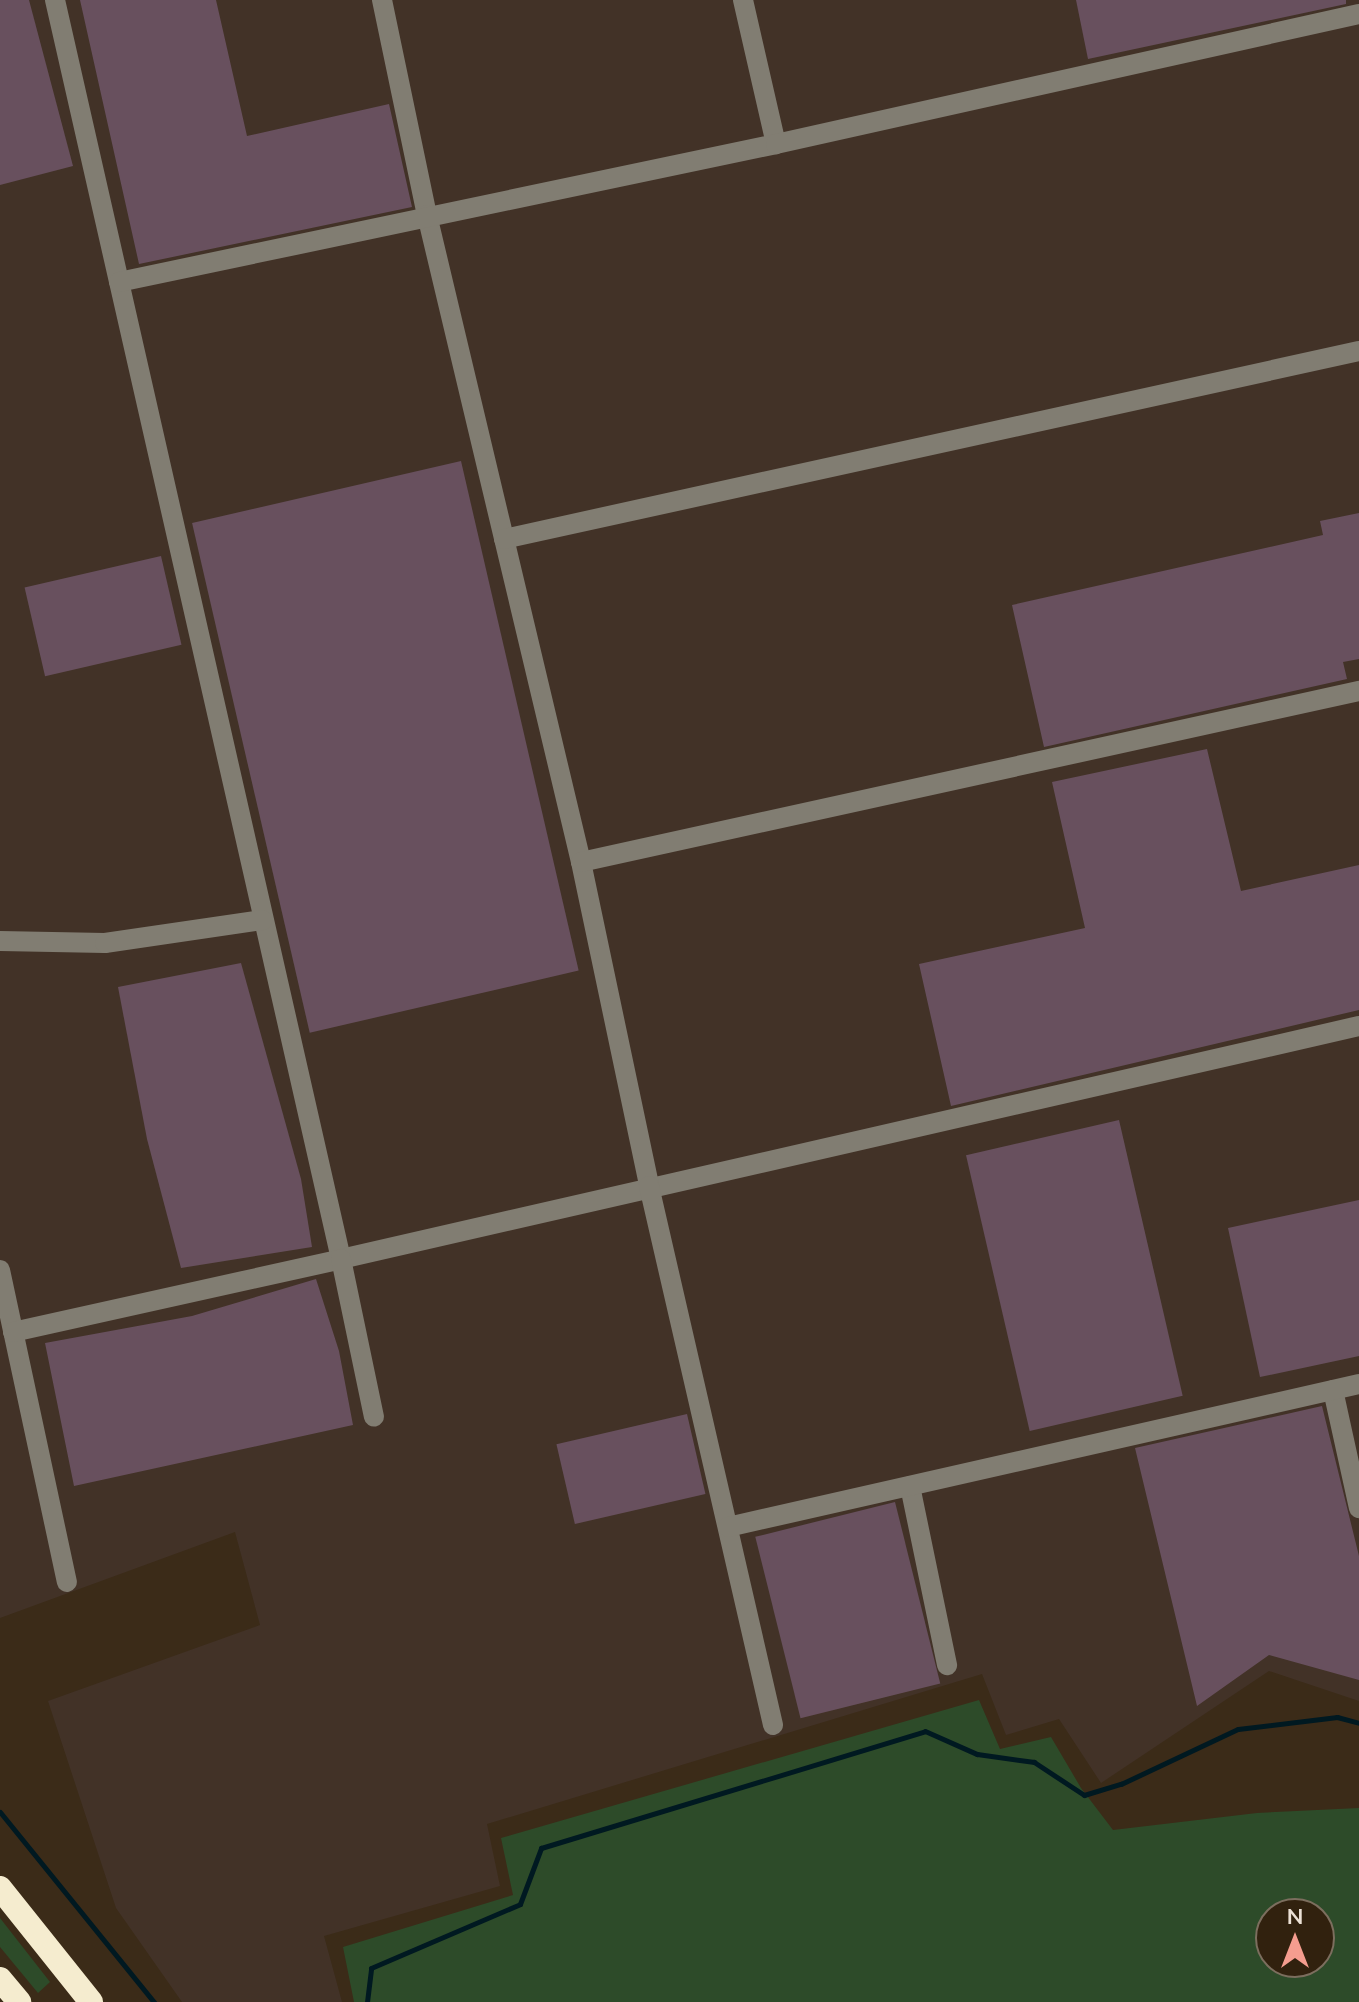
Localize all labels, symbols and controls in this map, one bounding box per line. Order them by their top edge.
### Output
north arrow [1255,1898,1335,1978]
text: N [1287,1902,1303,1930]

